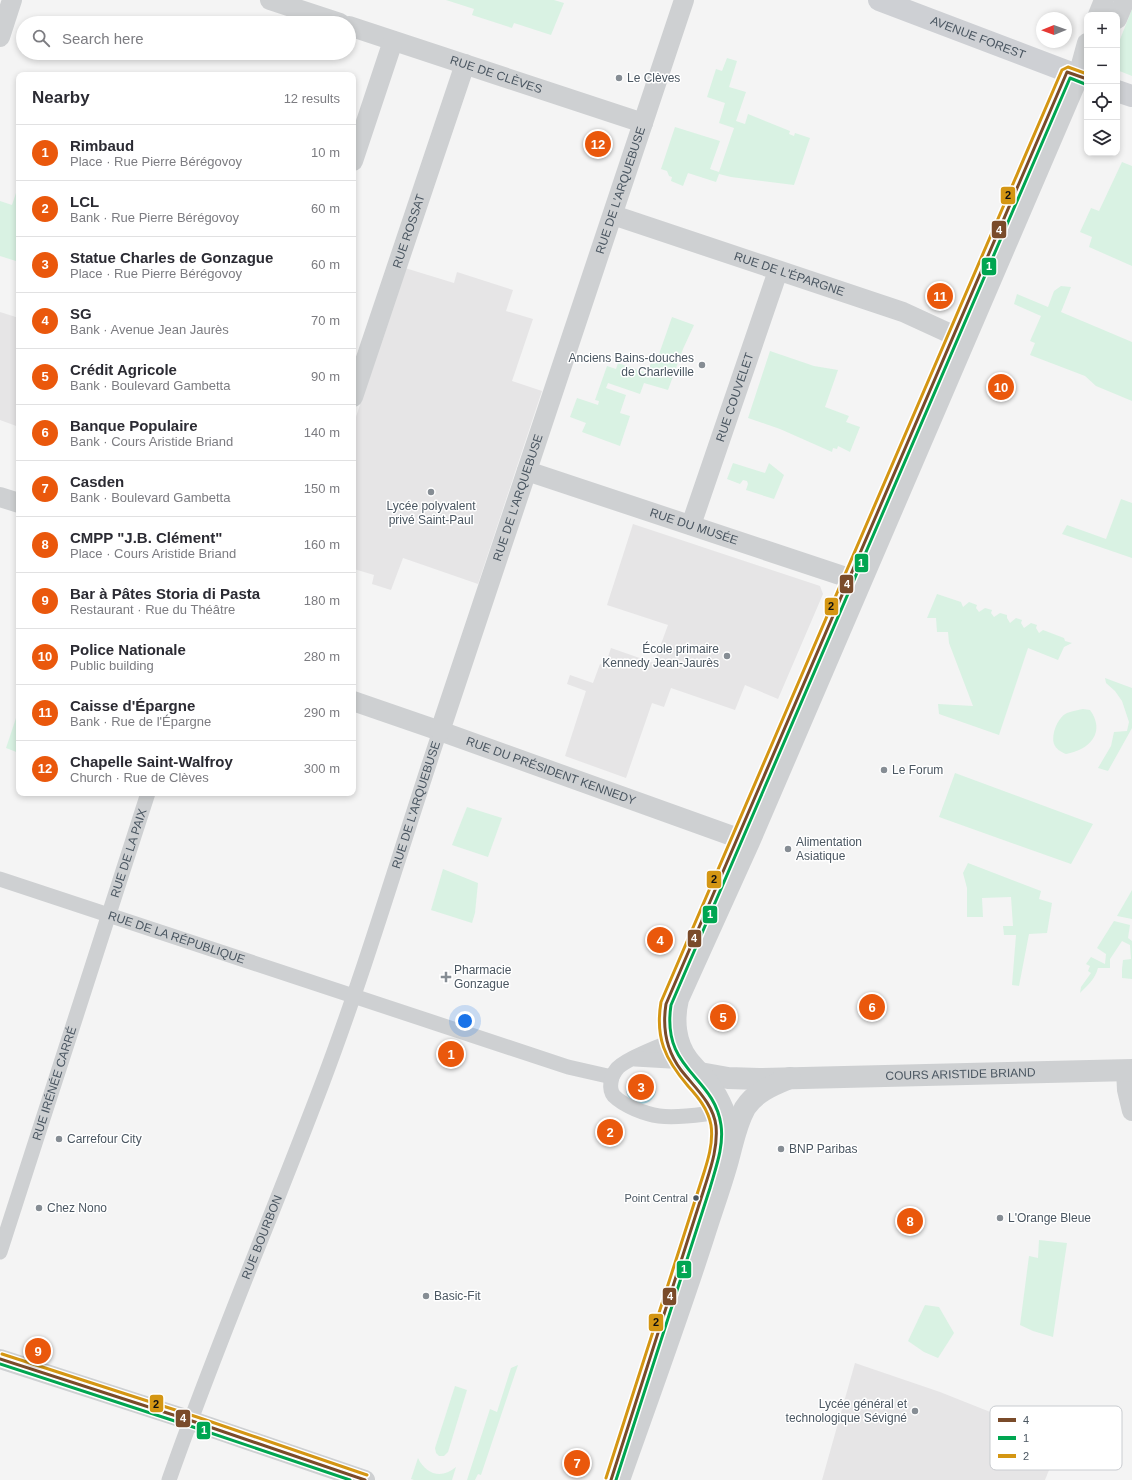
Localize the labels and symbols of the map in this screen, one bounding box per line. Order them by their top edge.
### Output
north arrow [1036,12,1072,48]
street label: AVENUE FOREST [929,13,1028,62]
street label: RUE DE CLÈVES [448,53,544,96]
place label: Le Clèves [627,71,680,85]
marker: Le Clèves [614,73,624,83]
street label: RUE DE L'ARQUEBUSE [593,125,648,256]
pin: 12 [585,129,611,159]
line badge: 2 [1000,186,1016,205]
text: 2 [1005,189,1011,201]
street label: RUE ROSSAT [390,192,428,270]
line badge: 4 [991,220,1007,239]
text: 4 [996,224,1003,236]
street label: RUE DE L'ÉPARGNE [732,249,846,299]
line badge: 1 [981,257,997,276]
text: 1 [986,260,992,272]
pin: 11 [927,281,953,311]
street label: RUE COUVELET [713,350,757,444]
place label: Anciens Bains-douches de Charleville [569,351,694,379]
marker: Anciens Bains-douches de Charleville [697,360,707,370]
pin: 10 [988,372,1014,402]
street label: RUE DE L'ARQUEBUSE [490,432,546,563]
marker: Lycée polyvalent privé Saint-Paul [426,487,436,497]
place label: Lycée polyvalent privé Saint-Paul [387,499,476,527]
street label: RUE DU MUSÉE [648,505,740,548]
line badge: 1 [854,553,869,573]
text: 1 [858,557,864,569]
line badge: 4 [839,574,854,594]
text: 4 [844,578,851,590]
line badge: 2 [824,597,839,616]
text: 2 [828,600,834,612]
place label: École primaire Kennedy Jean-Jaurès [602,641,719,670]
marker: École primaire Kennedy Jean-Jaurès [722,651,732,661]
street label: RUE DU PRÉSIDENT KENNEDY [464,734,638,808]
street label: RUE DE L'ARQUEBUSE [389,739,443,870]
place label: Le Forum [892,763,943,777]
marker: Le Forum [879,765,889,775]
street label: RUE DE LA PAIX [108,807,149,899]
place label: Alimentation Asiatique [796,835,862,863]
marker: Alimentation Asiatique [783,844,793,854]
line badge: 2 [706,870,722,889]
text: 2 [711,873,717,885]
line badge: 1 [702,905,718,924]
street label: RUE DE LA RÉPUBLIQUE [106,908,247,967]
text: 1 [707,908,713,920]
pin: 4 [647,925,673,955]
line badge: 4 [687,929,702,948]
text: 4 [691,932,698,944]
place label: Pharmacie Gonzague [454,963,512,991]
marker: Pharmacie Gonzague [441,972,451,982]
pin: 6 [859,992,885,1022]
pin: 5 [710,1002,736,1032]
your location [455,1011,475,1031]
street label: RUE IRÉNÉE CARRÉ [29,1025,79,1142]
pin: 1 [438,1039,464,1069]
street label: COURS ARISTIDE BRIAND [885,1065,1036,1083]
pin: 3 [628,1072,654,1102]
pin: 2 [597,1117,623,1147]
place label: Carrefour City [67,1132,142,1146]
marker: Carrefour City [54,1134,64,1144]
place label: BNP Paribas [789,1142,857,1156]
marker: BNP Paribas [776,1144,786,1154]
place label: Point Central [624,1192,688,1204]
street label: RUE BOURBON [239,1193,285,1281]
marker: Point Central [691,1193,701,1203]
place label: Chez Nono [47,1201,107,1215]
marker: Chez Nono [34,1203,44,1213]
pin: 8 [897,1206,923,1236]
place label: L'Orange Bleue [1008,1211,1091,1225]
marker: L'Orange Bleue [995,1213,1005,1223]
line badge: 1 [676,1260,692,1279]
text: 1 [681,1263,687,1275]
line badge: 4 [662,1287,677,1306]
place label: Basic-Fit [434,1289,481,1303]
text: 4 [667,1290,674,1302]
marker: Basic-Fit [421,1291,431,1301]
line badge: 2 [648,1313,664,1332]
text: 2 [653,1316,659,1328]
pin: 9 [25,1336,51,1366]
line badge: 2 [149,1394,164,1413]
place label: Lycée général et technologique Sévigné [786,1397,908,1425]
text: 2 [153,1398,159,1410]
marker: Lycée général et technologique Sévigné [910,1406,920,1416]
legend [990,1406,1122,1470]
line badge: 4 [175,1409,191,1428]
text: 4 [180,1412,187,1424]
text: 4 [1023,1414,1029,1426]
line badge: 1 [196,1421,211,1440]
text: 1 [201,1424,207,1436]
text: 1 [1023,1432,1029,1444]
pin: 7 [564,1448,590,1478]
text: 2 [1023,1450,1029,1462]

